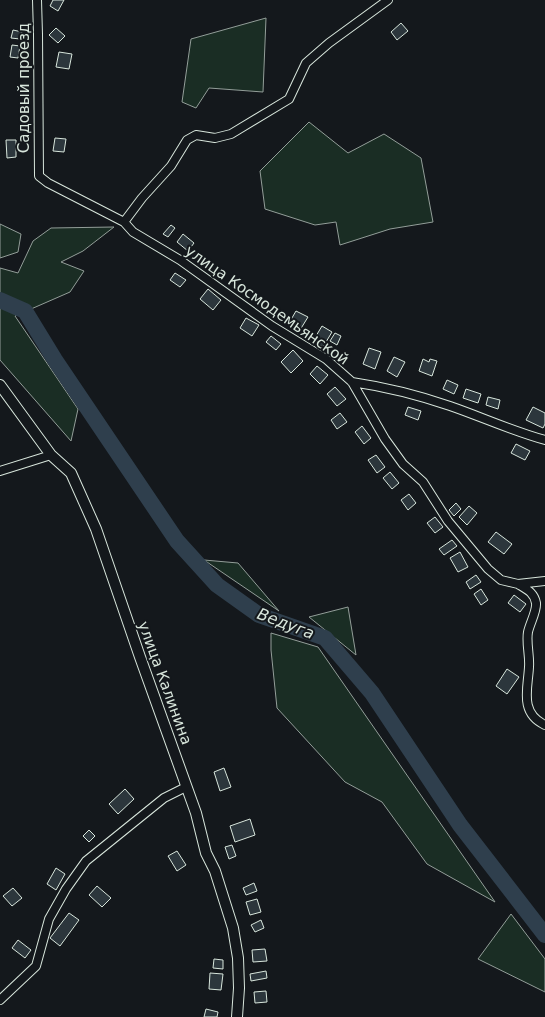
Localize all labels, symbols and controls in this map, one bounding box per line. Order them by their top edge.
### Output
street label: Садовый проезд [15,23,33,153]
street label: улица Космодемьянской [182,241,352,369]
water label: Ведуга [255,604,317,643]
street label: улица Калинина [134,619,196,747]

